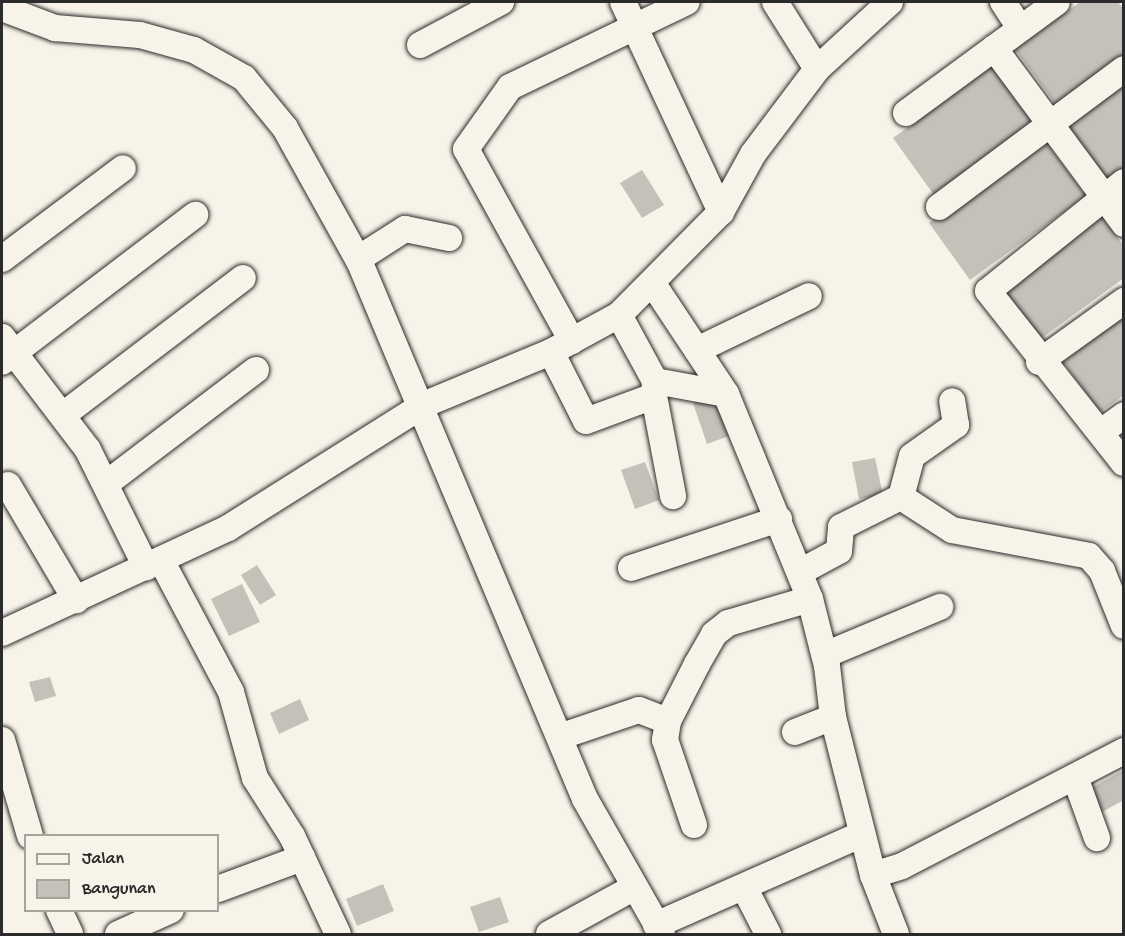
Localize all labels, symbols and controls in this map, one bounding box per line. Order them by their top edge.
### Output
legend [24,834,219,912]
text: Jalan [82,849,124,870]
text: Bangunan [82,879,156,900]

